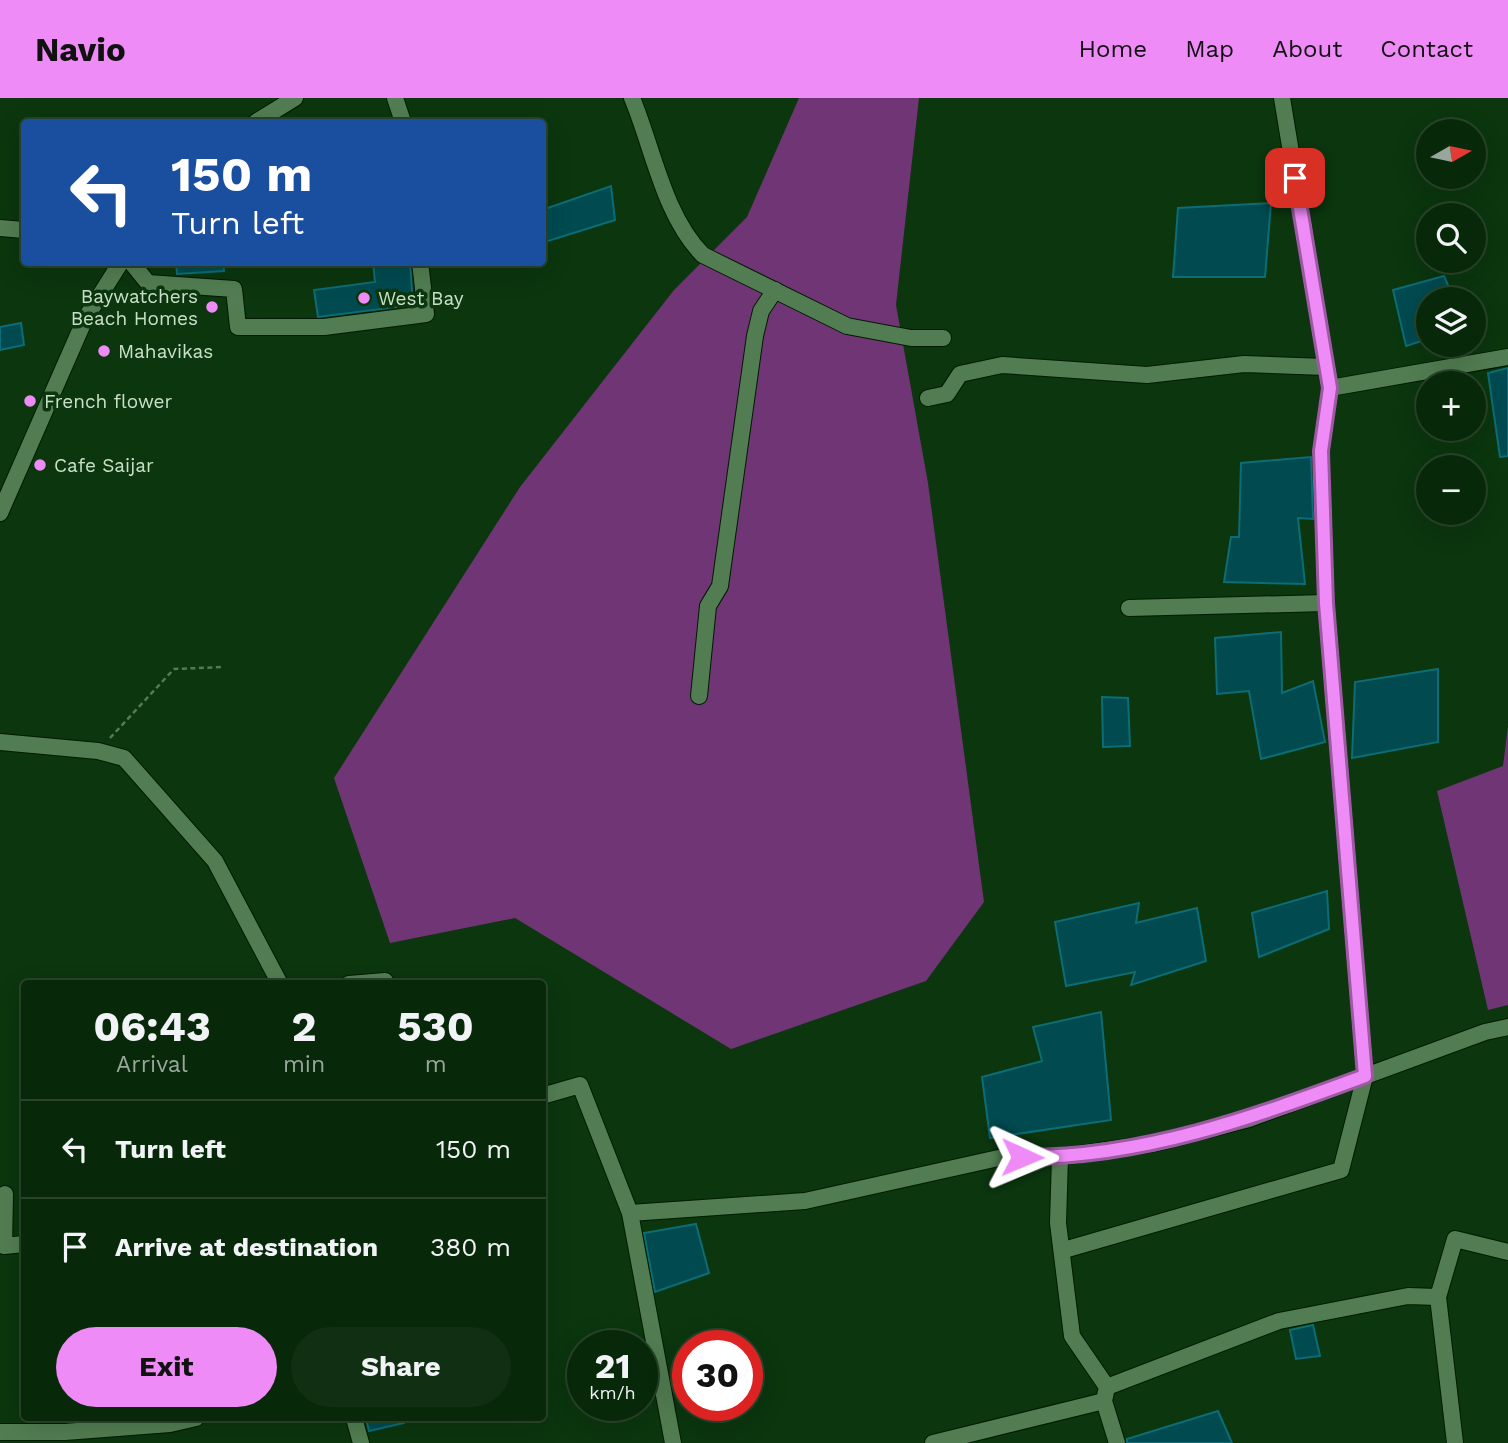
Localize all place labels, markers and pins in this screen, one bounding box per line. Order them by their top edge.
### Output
pin [1265,148,1325,208]
place label: Baywatchers Beach Homes [71,285,198,330]
place label: West Bay [378,287,464,310]
marker: West Bay [356,290,372,306]
marker: Baywatchers Beach Homes [204,299,220,315]
place label: Mahavikas [118,340,213,363]
marker: Mahavikas [96,343,112,359]
place label: French flower [44,390,172,413]
marker: French flower [22,393,38,409]
place label: Cafe Saijar [54,454,154,477]
marker: Cafe Saijar [32,457,48,473]

